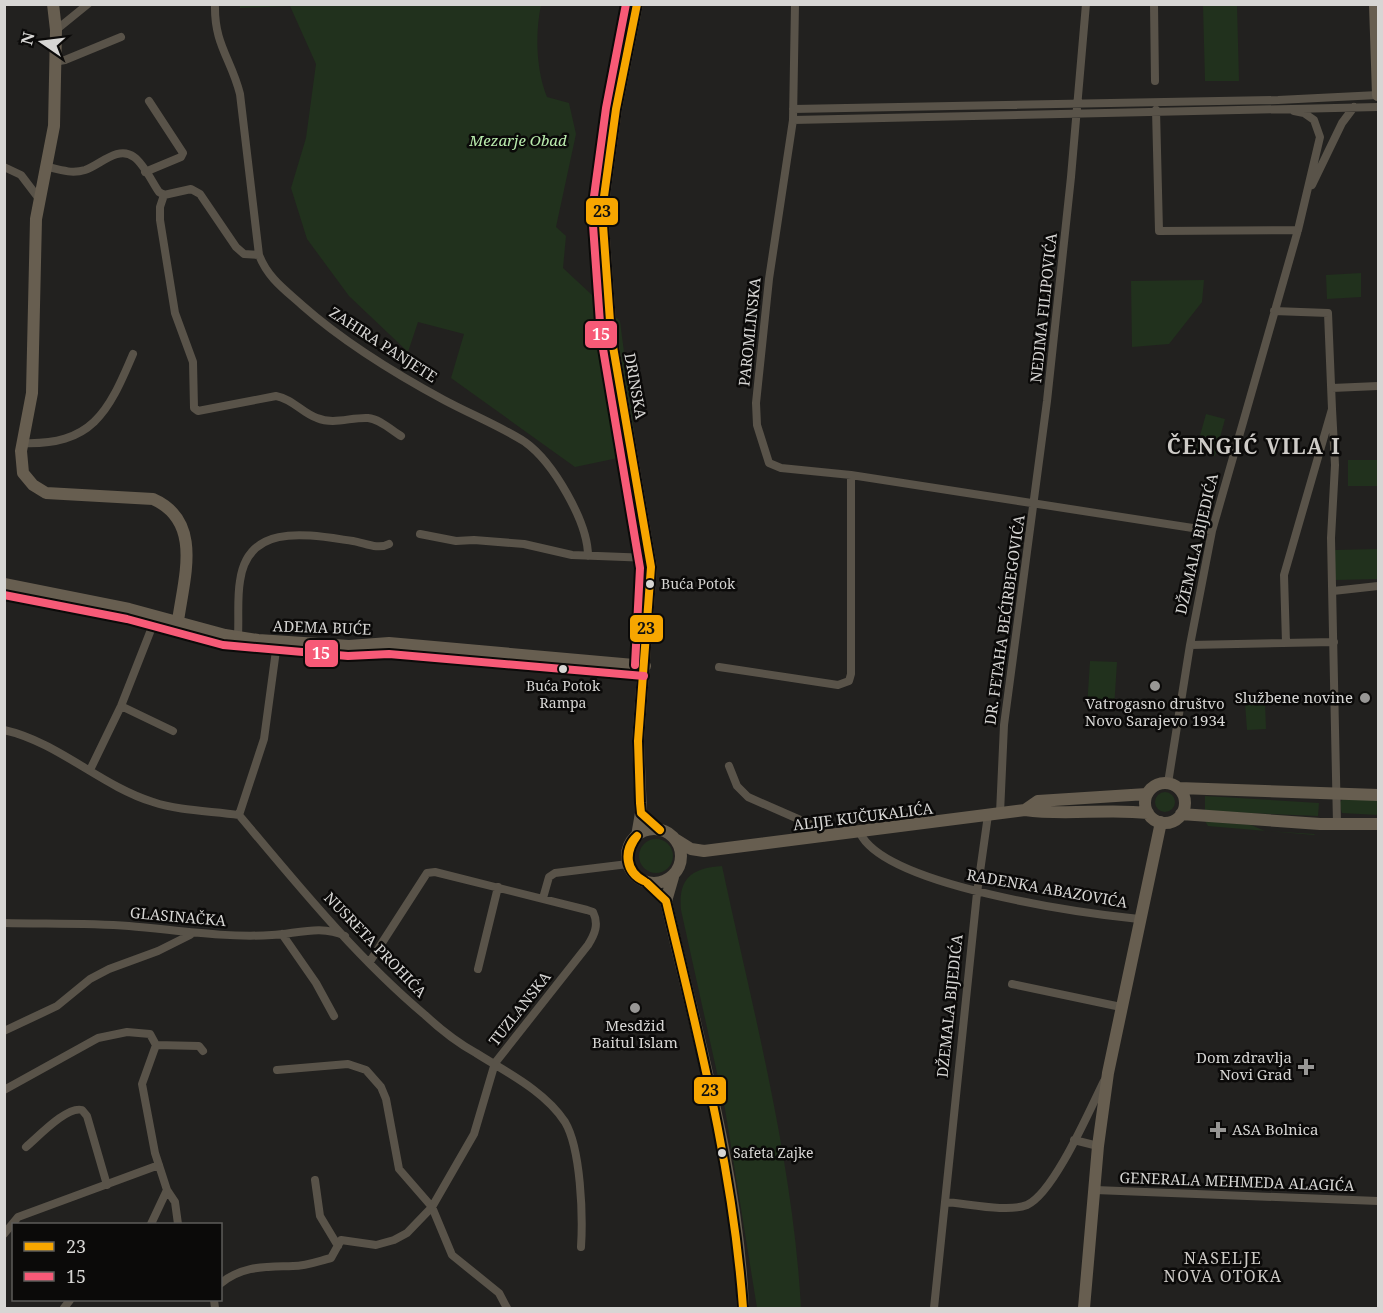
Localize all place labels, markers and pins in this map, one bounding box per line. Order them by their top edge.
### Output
place label: Buća Potok [661,574,736,593]
marker: Buća Potok [644,578,656,590]
marker: Buća Potok Rampa [557,663,569,675]
place label: Buća Potok Rampa [526,676,601,712]
marker: Vatrogasno društvo Novo Sarajevo 1934 [1148,679,1162,693]
place label: Službene novine [1235,687,1353,707]
marker: Službene novine [1358,691,1372,705]
place label: Vatrogasno društvo Novo Sarajevo 1934 [1085,693,1226,730]
marker: Mesdžid Baitul Islam [628,1001,642,1015]
place label: Mesdžid Baitul Islam [592,1015,678,1052]
place label: Dom zdravlja Novi Grad [1196,1047,1292,1084]
marker: Dom zdravlja Novi Grad [1297,1058,1315,1076]
place label: ASA Bolnica [1232,1119,1318,1139]
marker: ASA Bolnica [1209,1121,1227,1139]
place label: Safeta Zajke [733,1143,813,1162]
marker: Safeta Zajke [716,1147,728,1159]

